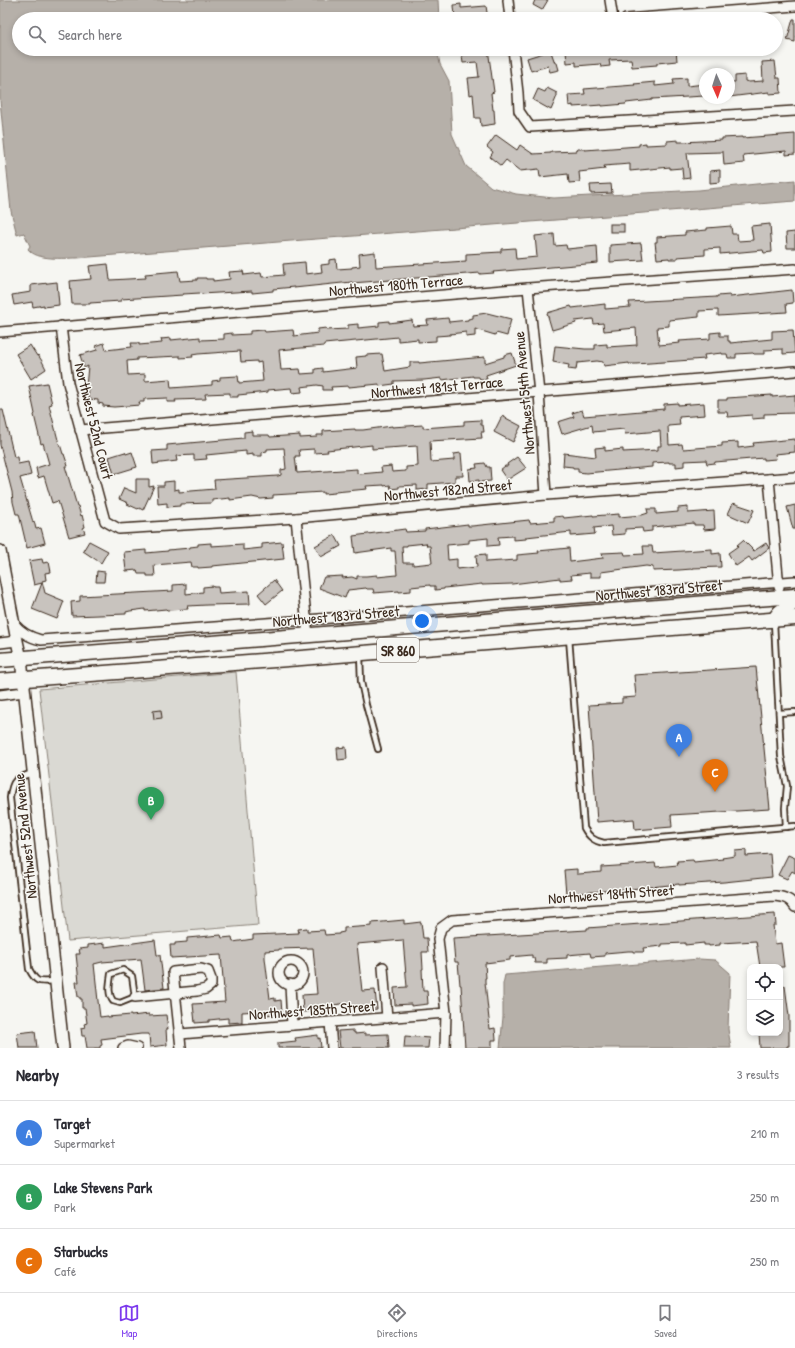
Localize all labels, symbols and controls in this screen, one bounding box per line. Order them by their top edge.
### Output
search box [12,12,783,56]
icon: search [26,23,48,45]
text: Search here [58,24,122,45]
north arrow [699,68,735,104]
street label: Northwest 180th Terrace [328,269,464,301]
street label: Northwest 54th Avenue [508,331,540,455]
street label: Northwest 52nd Court [69,361,119,482]
street label: Northwest 181st Terrace [370,371,504,403]
street label: Northwest 182nd Street [383,474,514,506]
street label: Northwest 183rd Street [595,574,724,606]
street label: Northwest 183rd Street [272,600,401,632]
your location [412,611,432,631]
road number: SR 860 [377,638,419,662]
pin: A [666,724,692,757]
pin: C [702,759,728,792]
street label: Northwest 52nd Avenue [8,772,42,900]
pin: B [138,787,164,820]
street label: Northwest 184th Street [547,879,675,909]
map controls [747,964,783,1036]
button: locate [747,964,783,1000]
street label: Northwest 185th Street [248,995,377,1025]
button: layers [747,1000,783,1036]
text: Nearby [16,1063,59,1086]
text: 3 results [737,1065,779,1083]
text: Target [54,1113,90,1134]
text: A [26,1124,32,1142]
text: 210 m [751,1124,779,1142]
text: Supermarket [54,1134,115,1152]
text: Lake Stevens Park [54,1177,152,1198]
text: B [26,1188,32,1206]
text: 250 m [750,1188,779,1206]
text: Park [54,1198,76,1216]
text: Starbucks [54,1241,108,1262]
text: C [25,1252,33,1270]
text: 250 m [750,1252,779,1270]
text: Café [54,1262,76,1280]
tab: Map [118,1302,140,1340]
tab: Directions [377,1302,418,1340]
tab: Saved [654,1302,677,1340]

